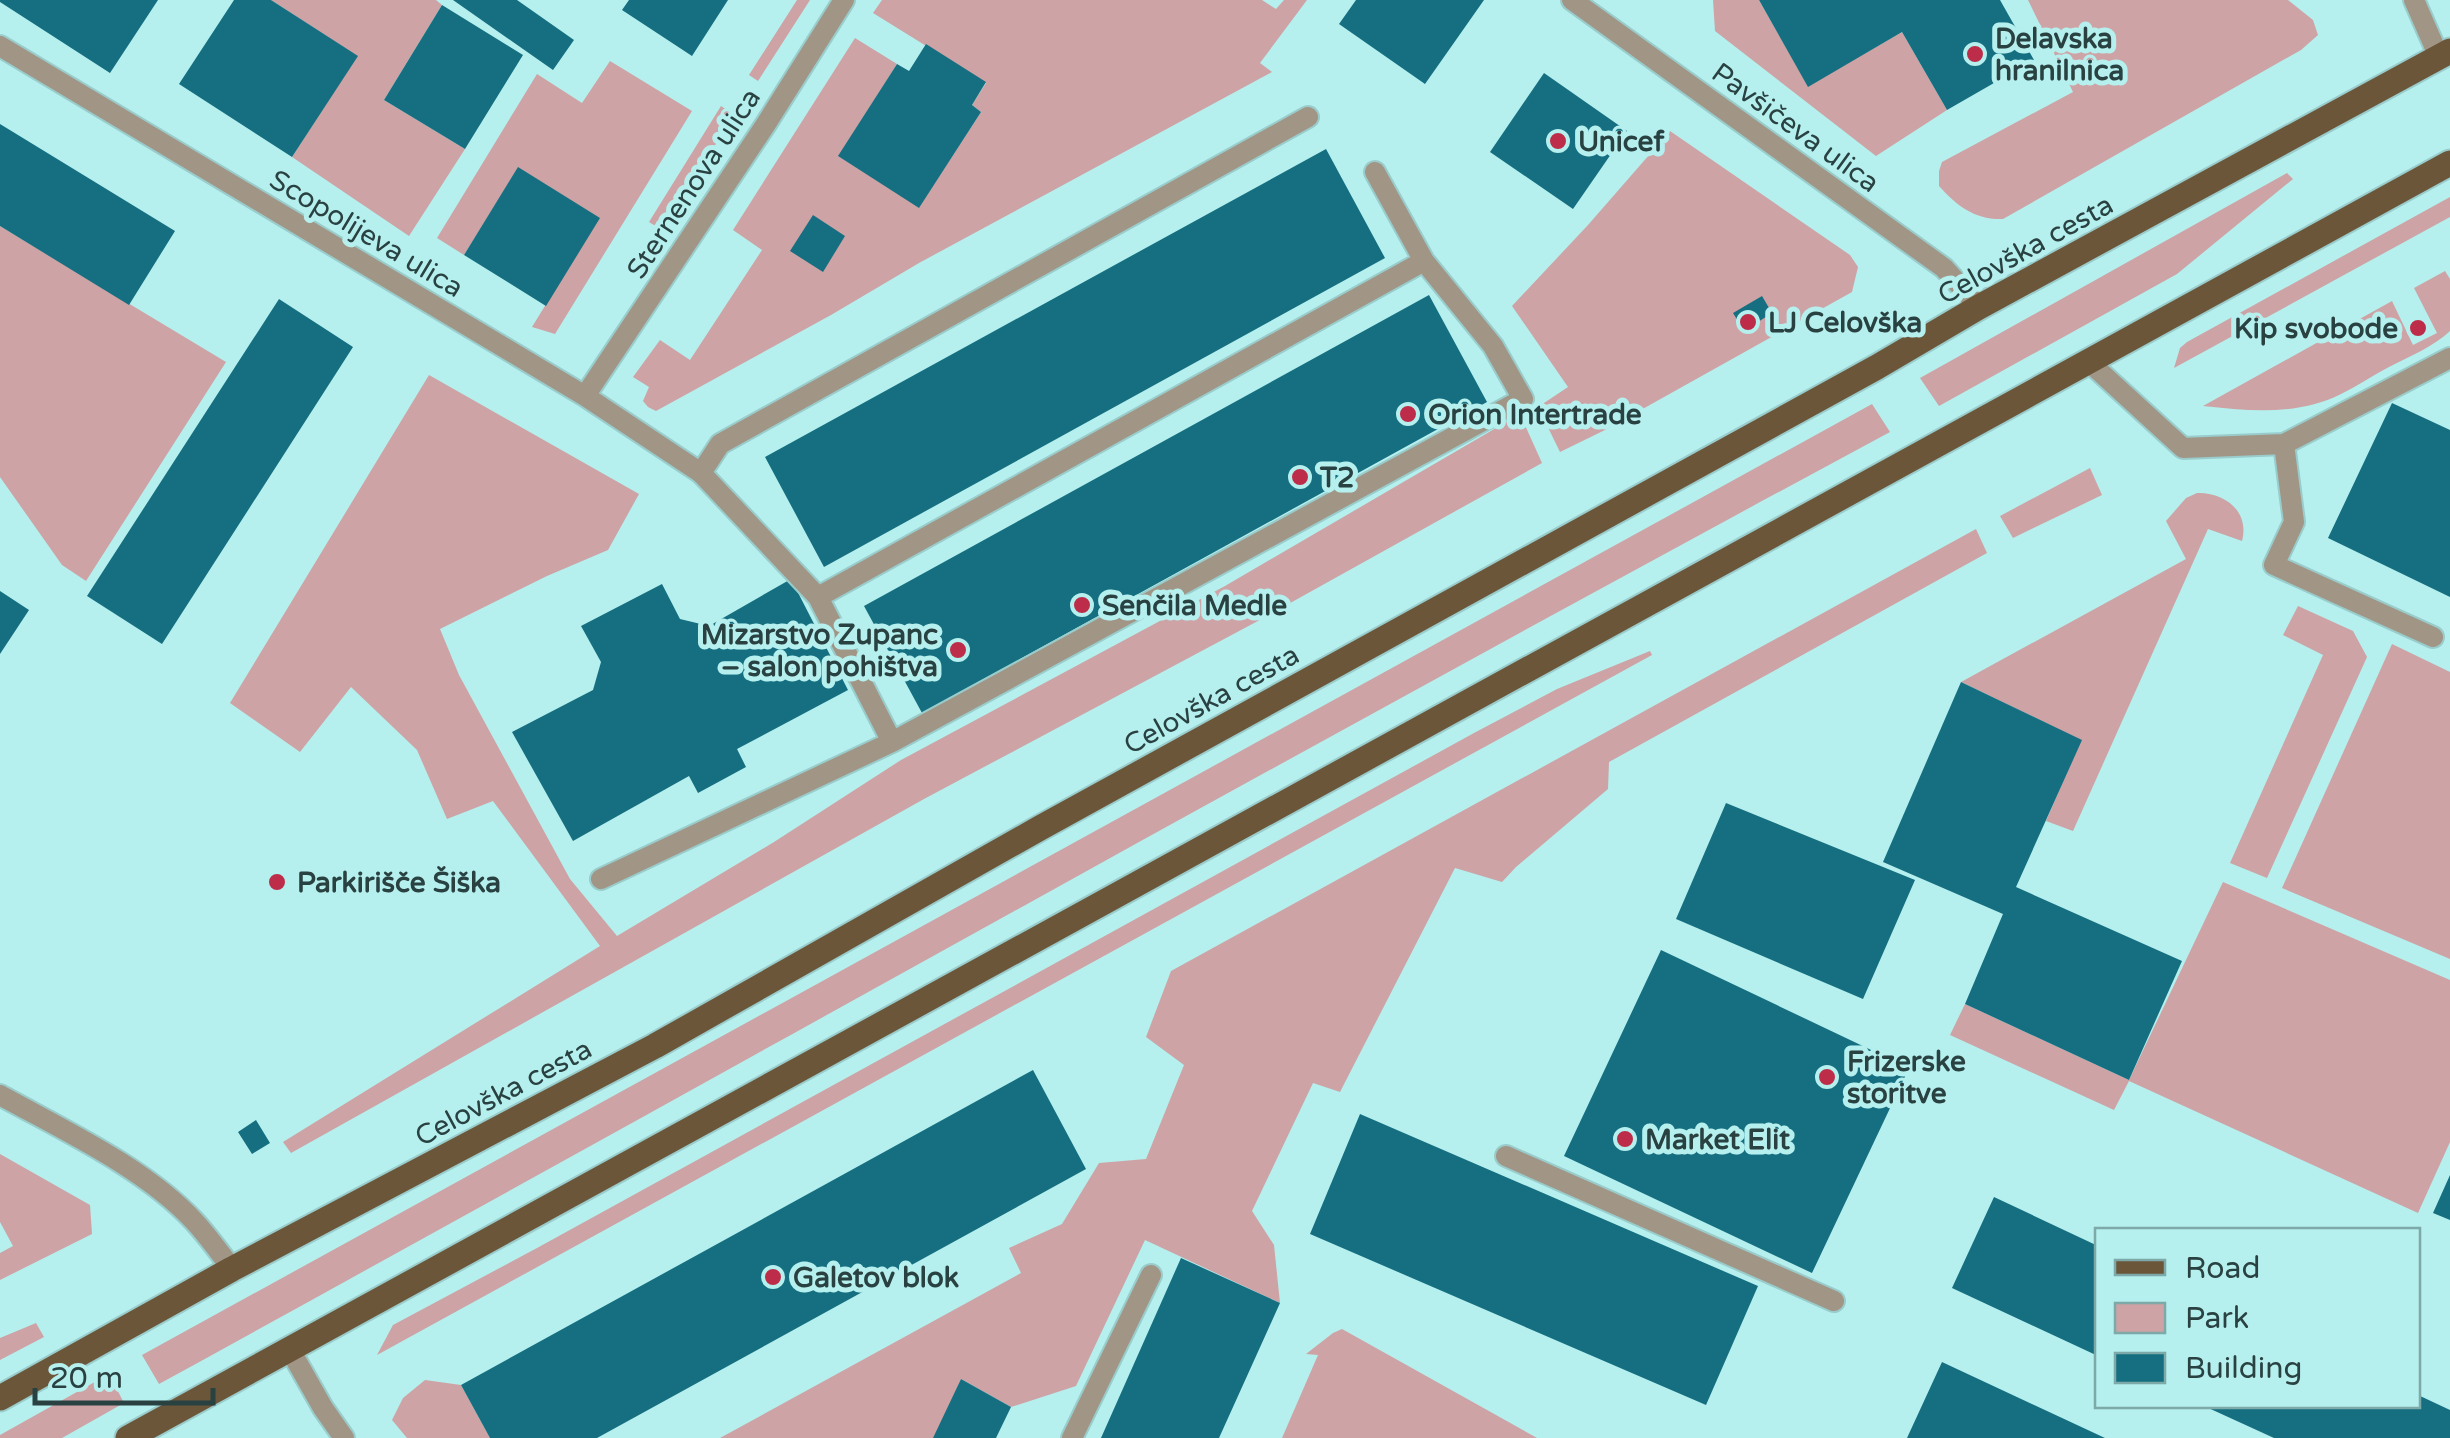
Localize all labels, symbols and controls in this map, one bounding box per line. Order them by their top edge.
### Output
place label: Delavska hranilnica [1995,22,2124,88]
marker: Delavska hranilnica [1964,43,1986,65]
street label: Pavšičeva ulica [1705,56,1886,200]
street label: Sternenova ulica [620,82,768,285]
place label: Unicef [1578,125,1665,159]
marker: Unicef [1547,130,1569,152]
street label: Scopolijeva ulica [263,163,469,305]
street label: Celovška cesta [1932,188,2119,312]
place label: LJ Celovška [1768,306,1922,340]
marker: LJ Celovška [1737,311,1759,333]
place label: Kip svobode [2234,312,2398,346]
marker: Kip svobode [2407,317,2429,339]
place label: Orion Intertrade [1428,398,1642,432]
marker: Orion Intertrade [1397,403,1419,425]
place label: T2 [1319,461,1355,495]
marker: T2 [1289,466,1311,488]
place label: Senčila Medle [1102,589,1287,623]
marker: Senčila Medle [1071,594,1093,616]
place label: Mizarstvo Zupanc – salon pohištva [701,618,938,684]
street label: Celovška cesta [1118,638,1305,762]
marker: Mizarstvo Zupanc – salon pohištva [947,639,969,661]
place label: Parkirišče Šiška [297,866,501,900]
marker: Parkirišče Šiška [266,871,288,893]
street label: Celovška cesta [409,1032,598,1154]
place label: Frizerske storitve [1847,1045,1966,1111]
marker: Frizerske storitve [1816,1066,1838,1088]
place label: Market Elit [1645,1123,1790,1157]
marker: Market Elit [1614,1128,1636,1150]
legend [2095,1228,2420,1408]
text: Road [2185,1250,2260,1287]
place label: Galetov blok [793,1261,959,1295]
marker: Galetov blok [762,1266,784,1288]
text: Park [2185,1300,2249,1337]
scale bar [35,1343,212,1405]
text: Building [2185,1350,2302,1387]
text: 20 m [50,1360,123,1397]

